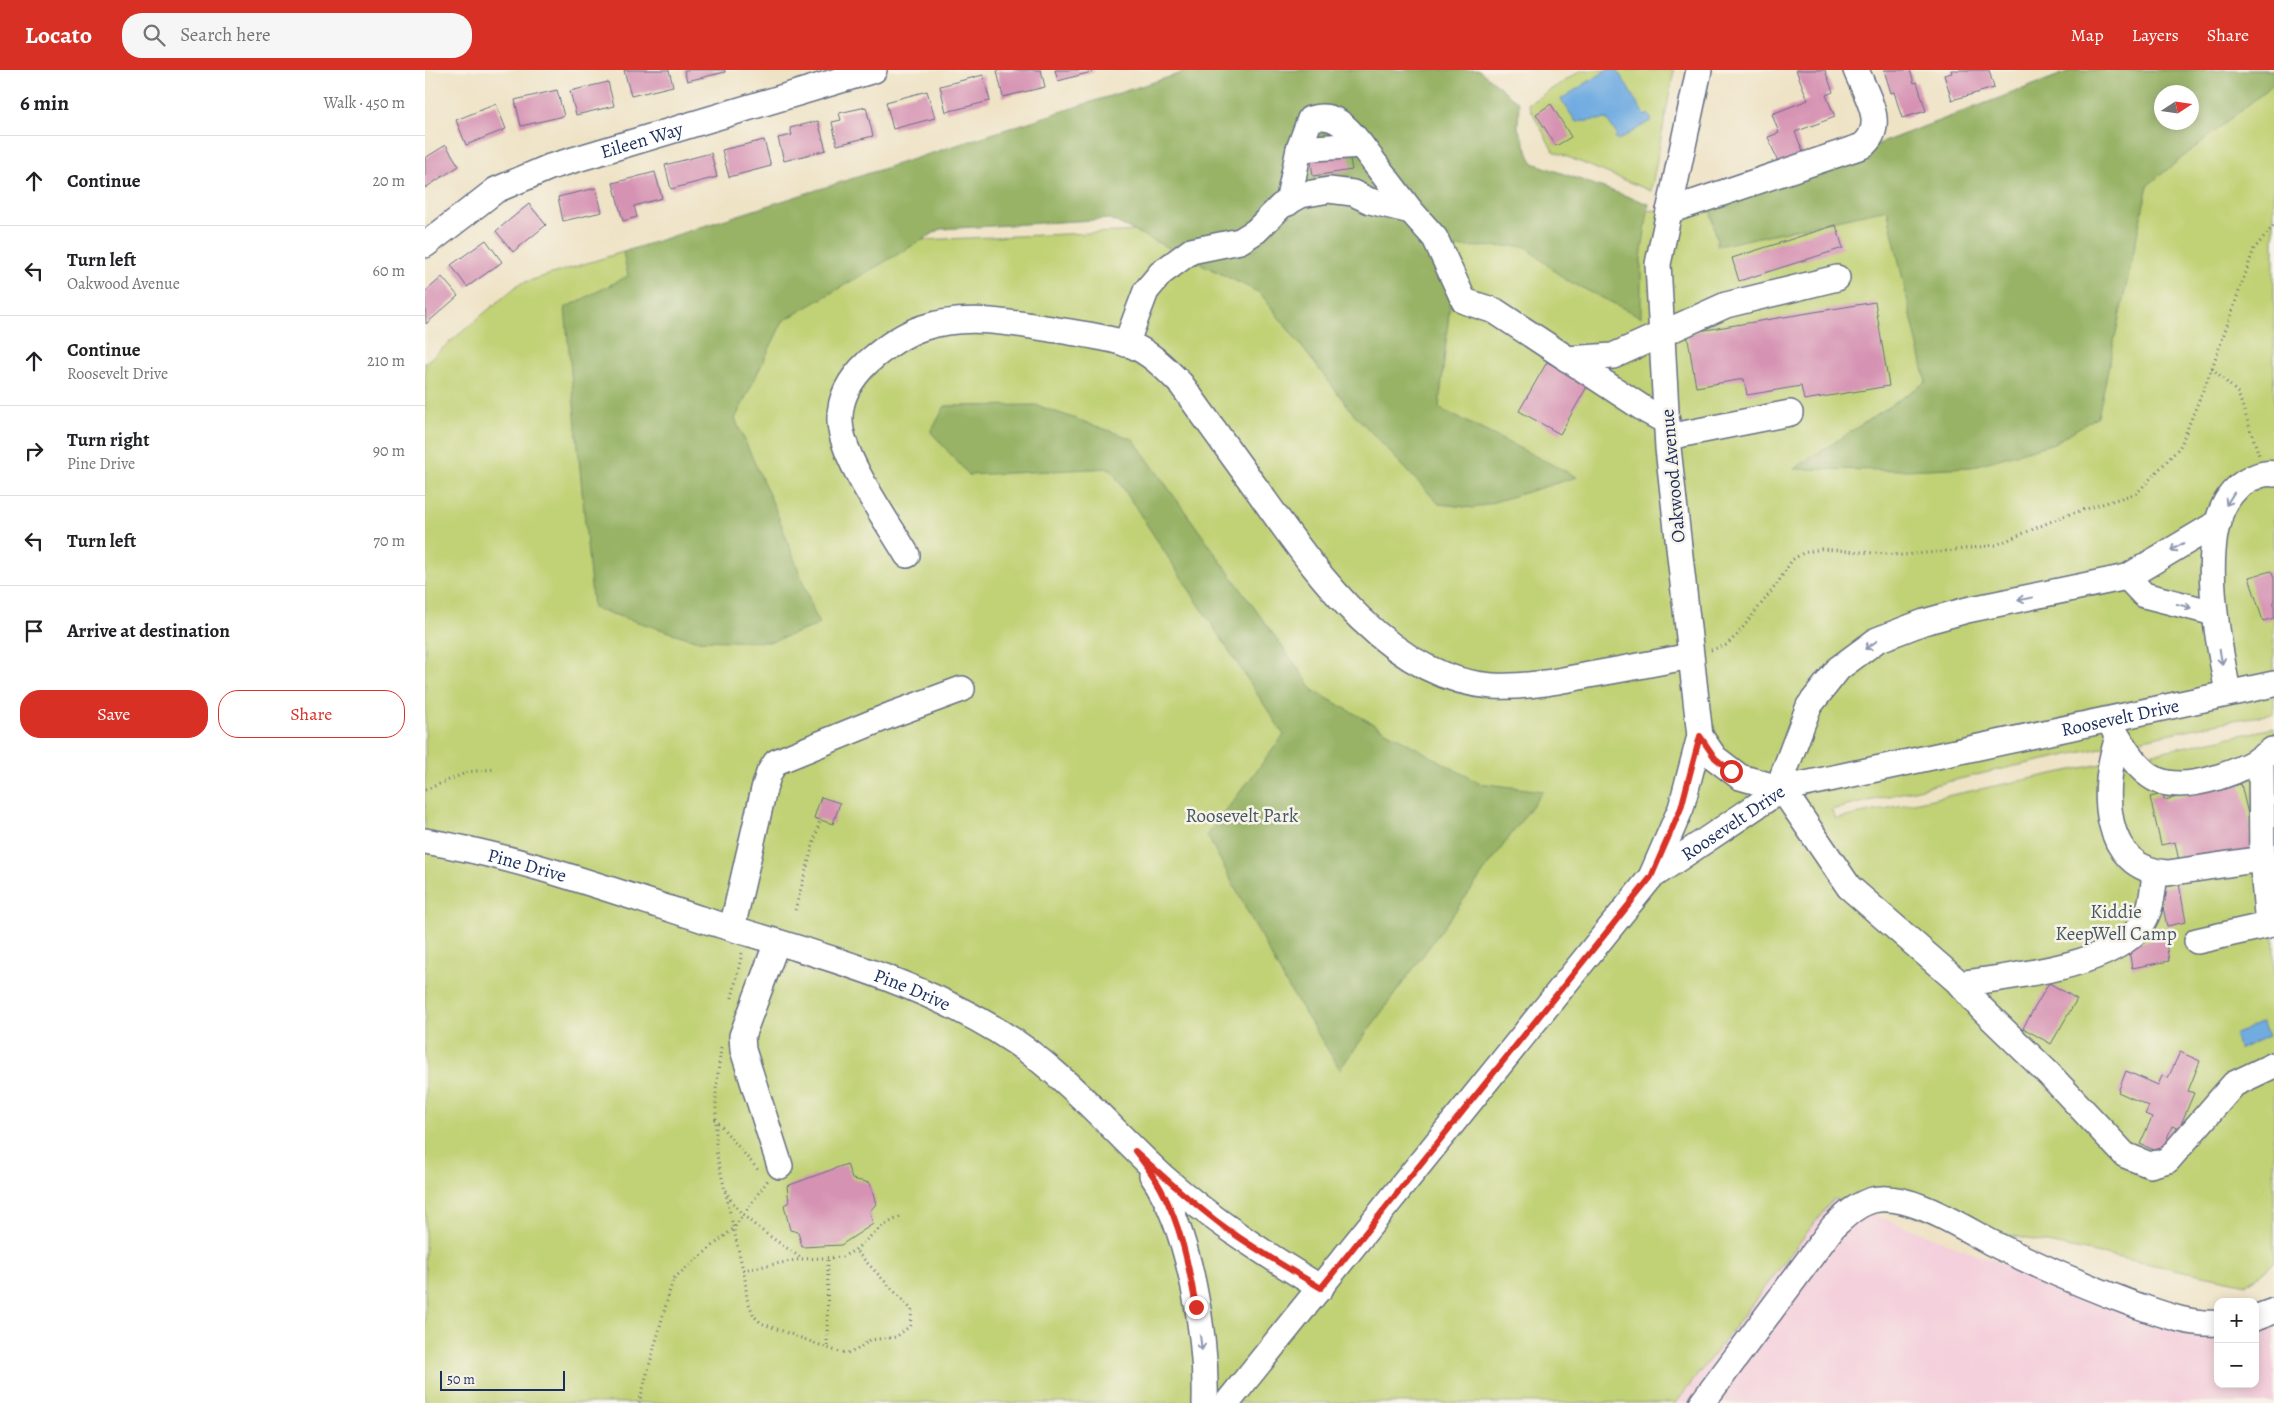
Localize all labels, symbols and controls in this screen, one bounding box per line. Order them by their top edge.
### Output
search box [122,13,472,58]
text: Locato [25,19,92,51]
icon: search [140,21,168,49]
text: Search here [180,22,271,48]
text: Map [2071,23,2104,47]
text: Layers [2132,23,2179,47]
text: Share [2207,23,2249,47]
north arrow [2154,85,2199,130]
text: 6 min [20,89,69,117]
text: Walk · 450 m [323,92,405,114]
street label: Eileen Way [597,116,687,165]
icon: ahead [20,167,48,195]
text: Continue [67,168,141,194]
text: 20 m [372,170,405,192]
text: Turn left [67,247,136,273]
icon: left [20,257,48,285]
text: 60 m [373,260,405,282]
text: Oakwood Avenue [67,273,180,295]
text: Continue [67,337,141,363]
icon: ahead [20,347,48,375]
text: 210 m [367,350,405,372]
text: Roosevelt Drive [67,363,168,385]
street label: Oakwood Avenue [1654,408,1692,544]
text: Turn right [67,427,149,453]
icon: right [20,437,48,465]
text: 90 m [373,440,405,462]
text: Pine Drive [67,453,135,475]
one-way arrow [2224,491,2234,505]
icon: left [20,527,48,555]
text: Turn left [67,528,136,554]
text: 70 m [373,530,405,552]
one-way arrow [2171,542,2185,552]
one-way arrow [2018,594,2034,604]
one-way arrow [2175,601,2191,611]
icon: arrive [20,617,48,645]
text: Arrive at destination [67,618,230,644]
one-way arrow [1864,640,1878,650]
one-way arrow [2217,648,2227,664]
button: Save [20,690,208,738]
button: Share [218,690,405,738]
street label: Roosevelt Drive [2059,693,2182,743]
route start [1720,760,1743,783]
street label: Roosevelt Drive [1676,779,1790,867]
park label: Roosevelt Park [1185,803,1299,829]
street label: Pine Drive [485,842,570,889]
park label: Kiddie KeepWell Camp [2055,899,2177,947]
street label: Pine Drive [870,962,955,1017]
route end [1185,1296,1208,1319]
map controls [2214,1298,2259,1388]
button: + [2214,1298,2259,1343]
one-way arrow [1196,1335,1206,1351]
button: − [2214,1343,2259,1388]
scale bar [440,1368,565,1391]
text: 50 m [447,1370,475,1389]

